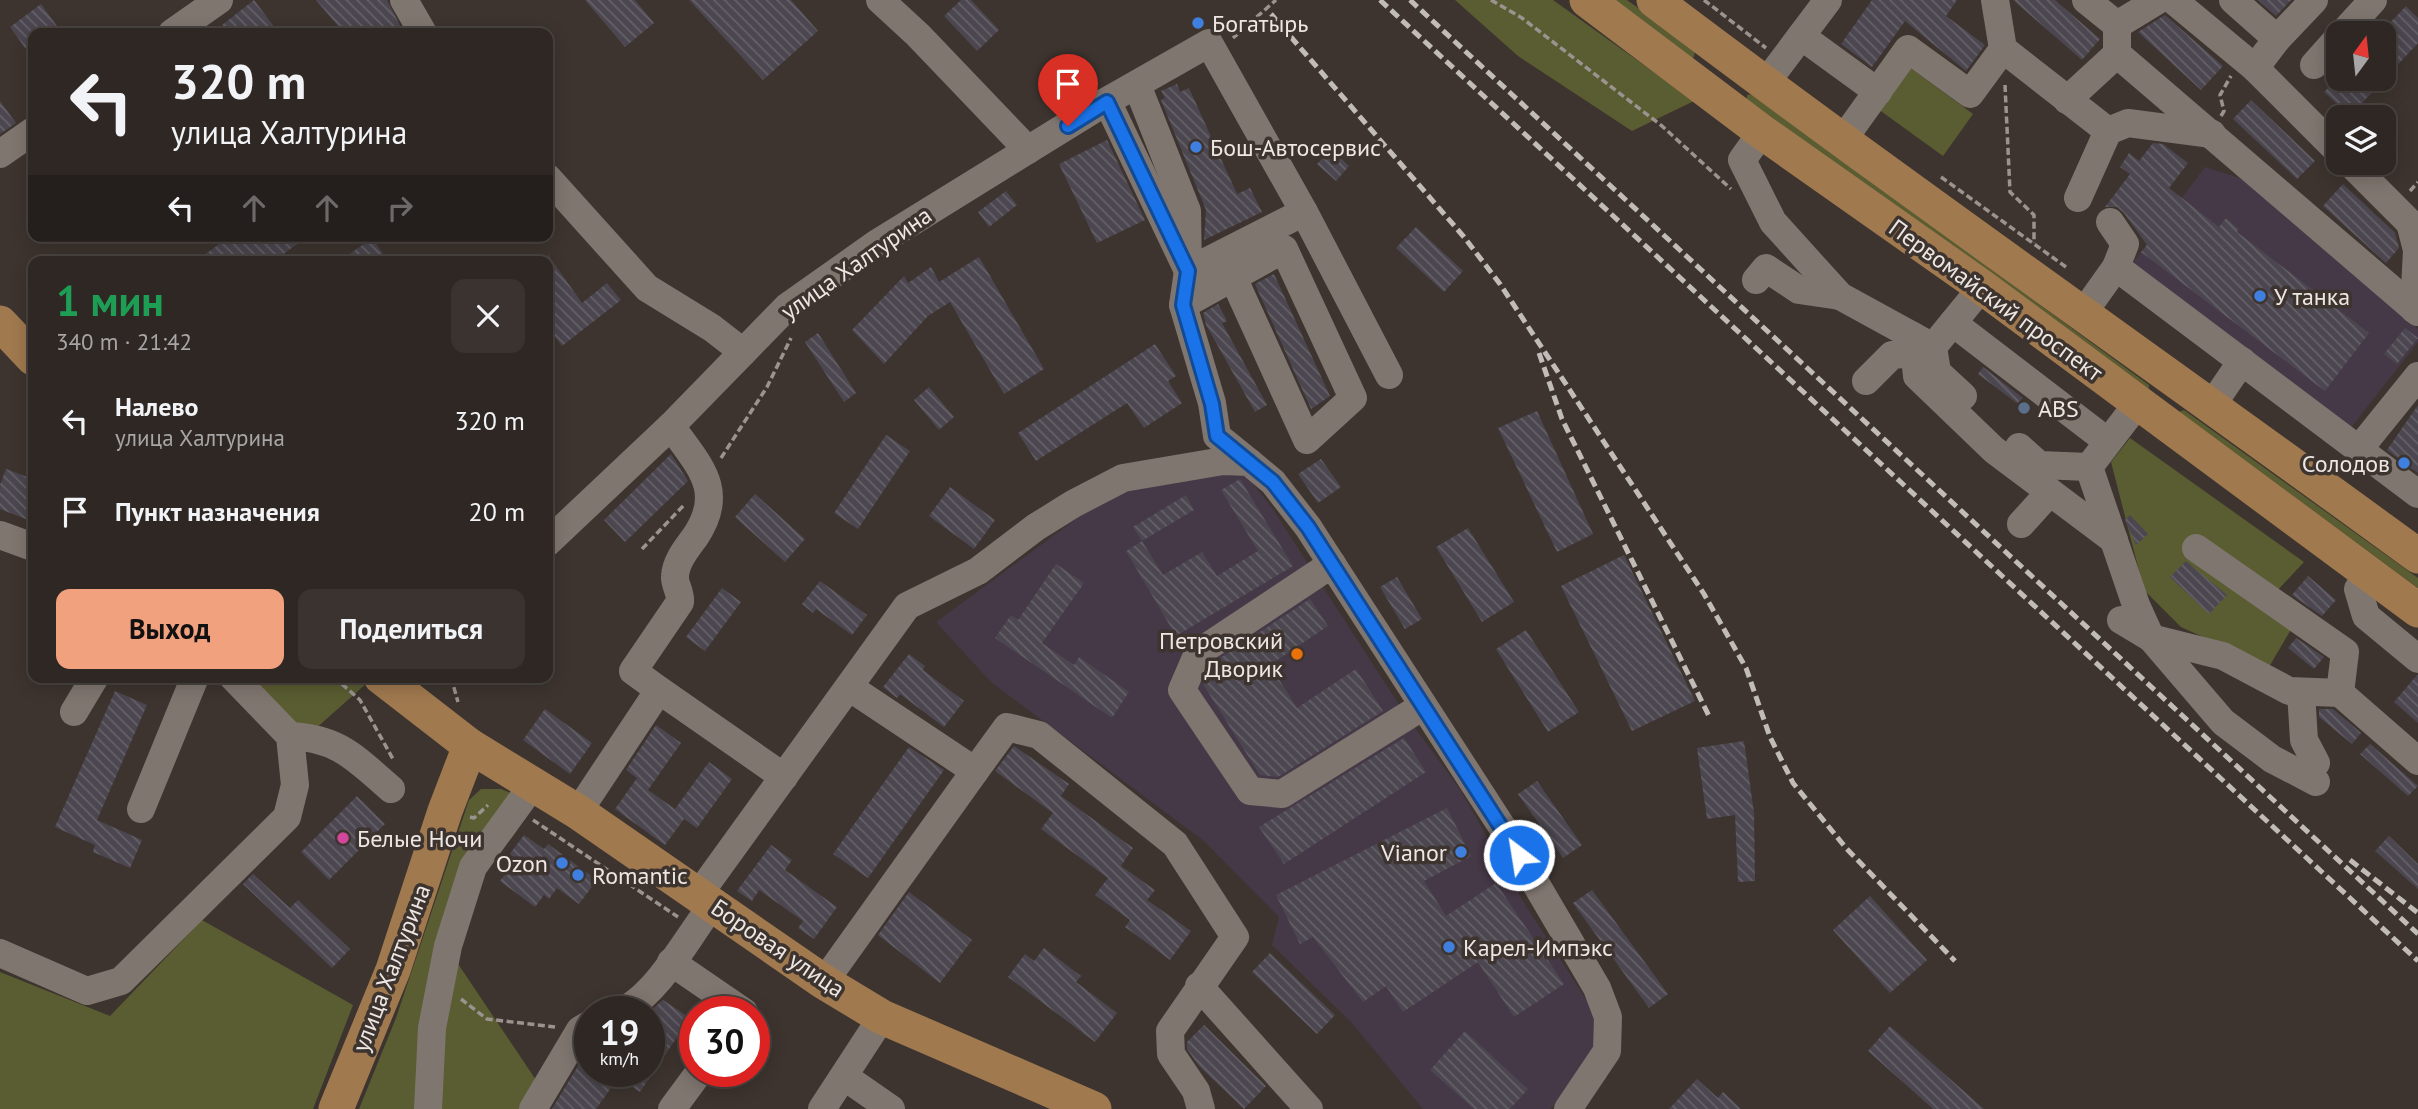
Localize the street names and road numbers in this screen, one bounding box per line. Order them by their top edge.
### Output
street label: улица Халтурина [774,199,938,327]
street label: Первомайский проспект [1883,212,2109,388]
street label: улица Халтурина [345,880,437,1056]
street label: Боровая улица [705,892,851,1004]

